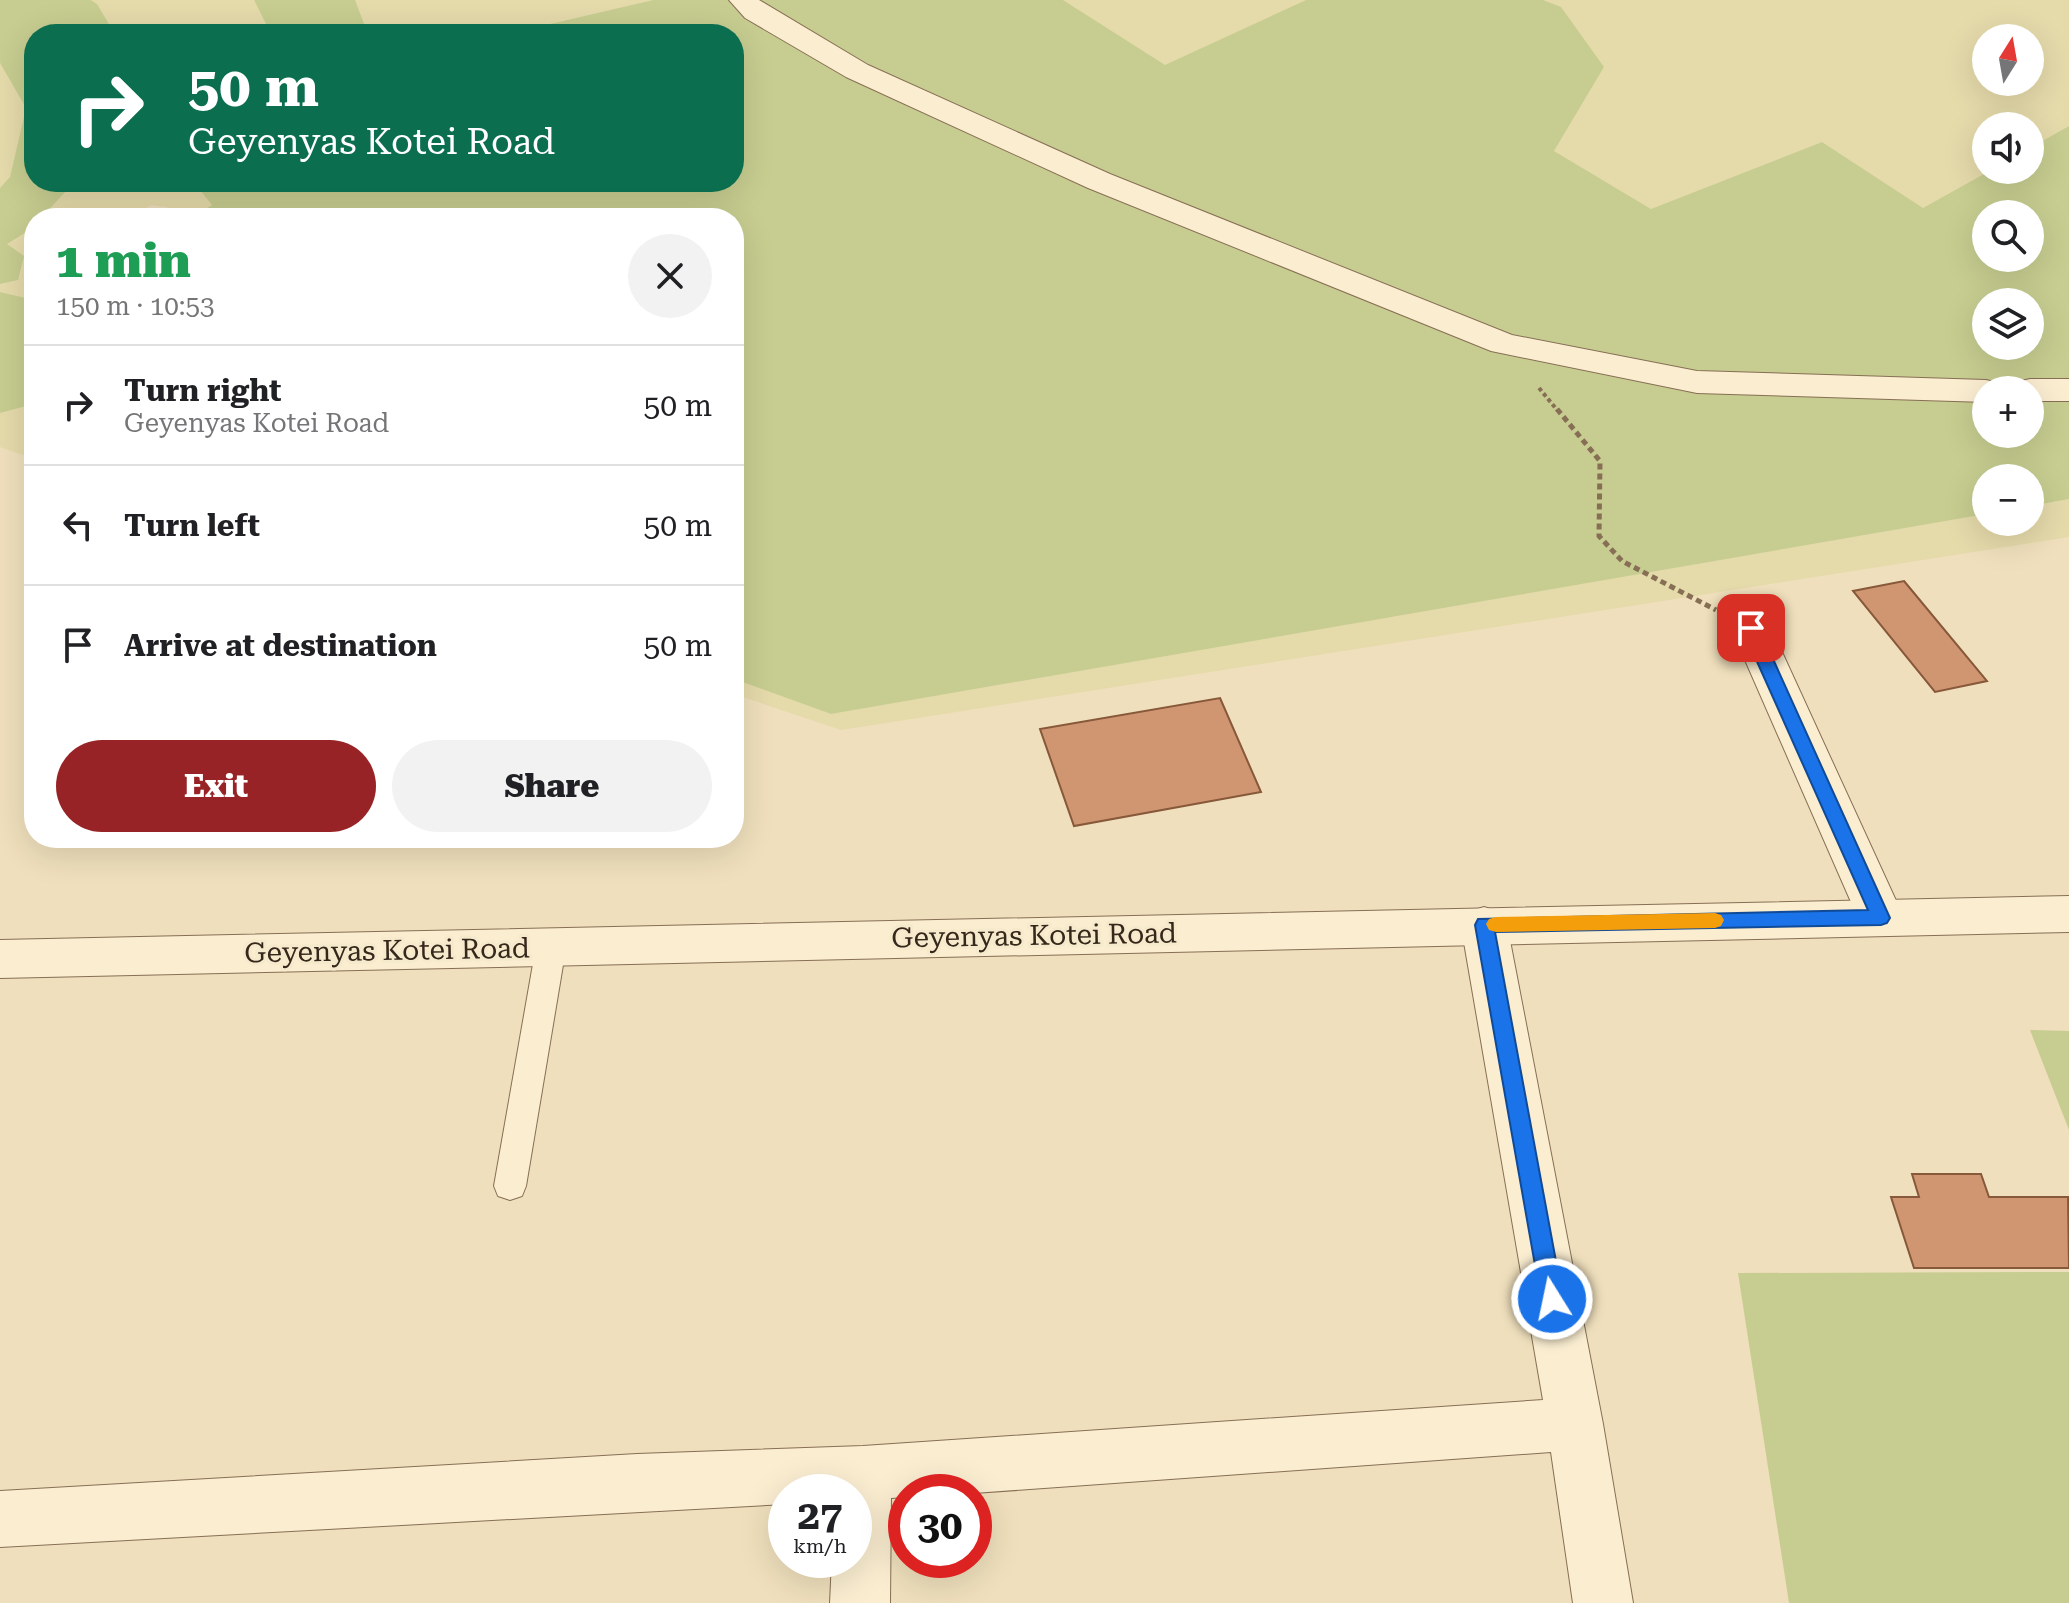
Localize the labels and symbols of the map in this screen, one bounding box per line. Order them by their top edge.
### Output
north arrow [1972,24,2044,96]
pin [1717,594,1785,662]
street label: Geyenyas Kotei Road [891,917,1177,954]
street label: Geyenyas Kotei Road [244,932,530,969]
position arrow [1510,1257,1594,1341]
speed limit sign: 30 [888,1474,992,1578]

